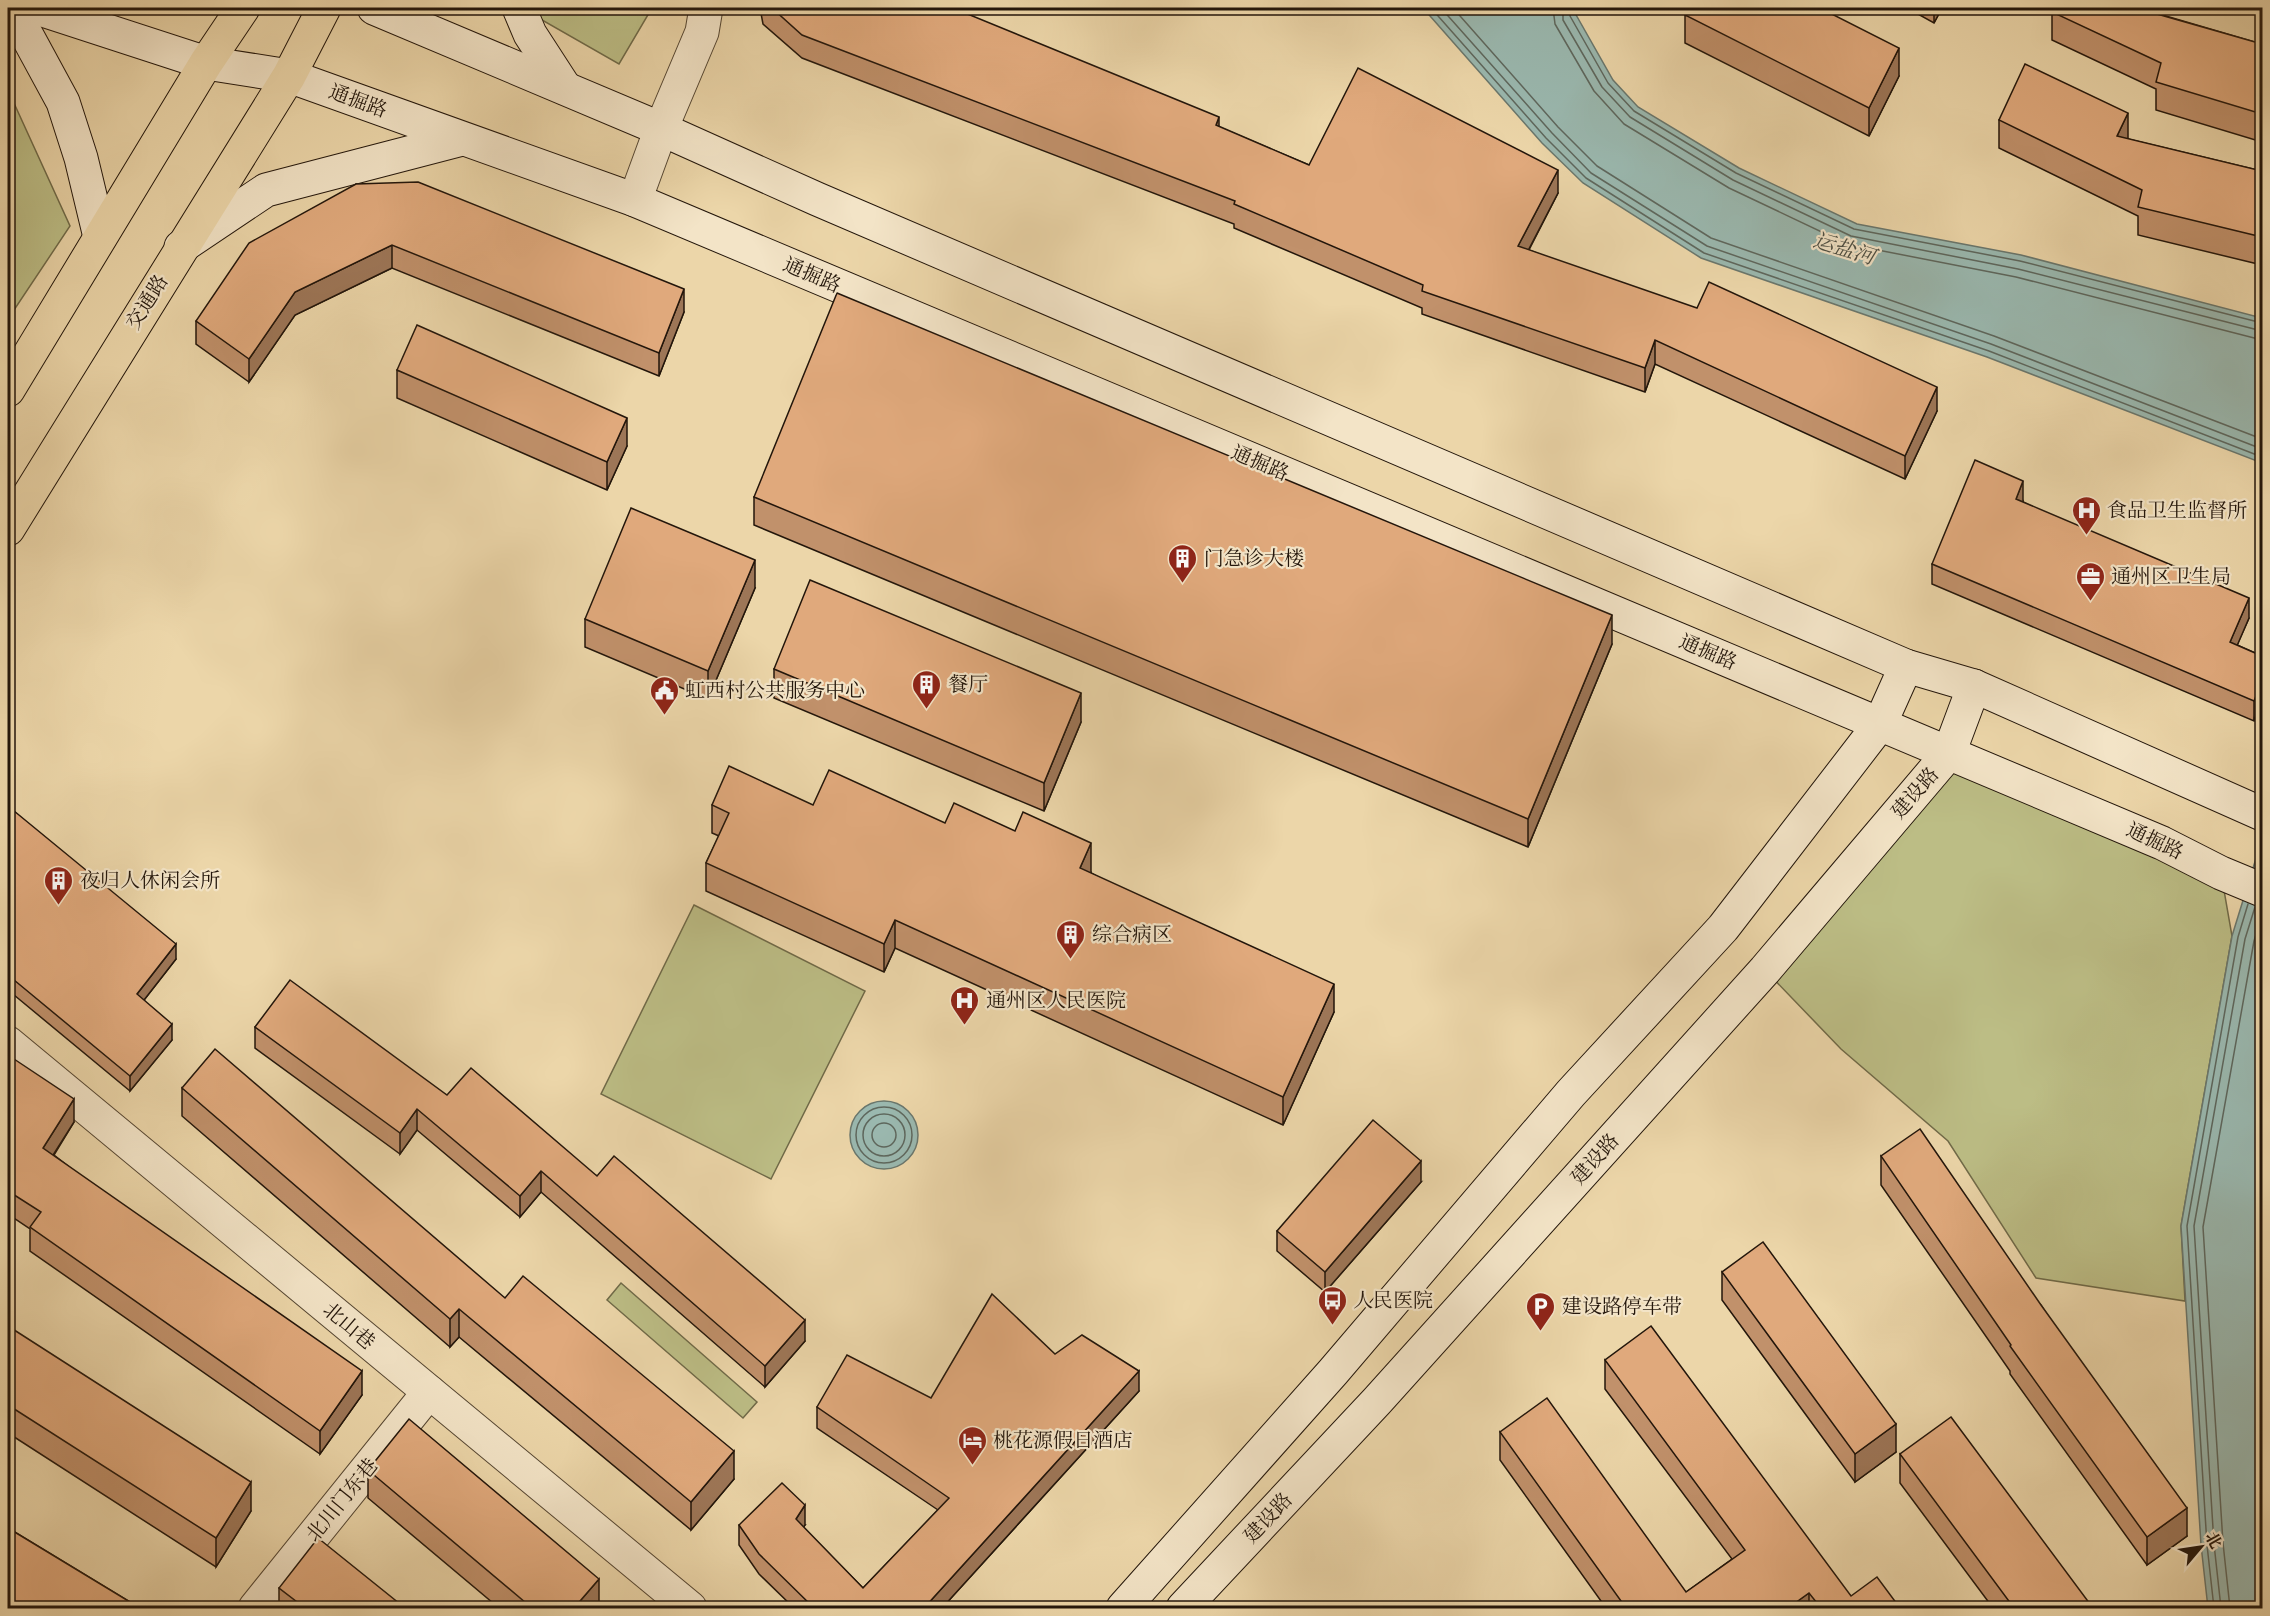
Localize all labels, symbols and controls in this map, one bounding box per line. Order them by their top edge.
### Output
street label: 通掘路 [326,79,390,123]
water label: 运盐河 [1810,227,1882,272]
street label: 通掘路 [780,252,844,298]
street label: 交通路 [121,270,173,334]
street label: 通掘路 [1228,440,1292,486]
hospital icon: 食品卫生监督所 [2070,494,2102,536]
place label: 食品卫生监督所 [2107,498,2247,523]
building icon: 门急诊大楼 [1167,542,1199,584]
place label: 门急诊大楼 [1204,546,1304,571]
office icon: 通州区卫生局 [2074,560,2106,602]
place label: 通州区卫生局 [2111,564,2231,589]
street label: 通掘路 [1676,629,1740,675]
building icon: 餐厅 [911,668,943,710]
place label: 餐厅 [948,672,988,697]
public building icon: 虹西村公共服务中心 [648,674,680,716]
place label: 虹西村公共服务中心 [685,678,865,703]
street label: 建设路 [1886,762,1944,824]
street label: 通掘路 [2123,817,2187,865]
building icon: 夜归人休闲会所 [43,864,75,906]
place label: 夜归人休闲会所 [80,868,220,893]
building icon: 综合病区 [1055,918,1087,960]
place label: 综合病区 [1092,922,1172,947]
hospital icon: 通州区人民医院 [949,984,981,1026]
place label: 通州区人民医院 [986,988,1126,1013]
street label: 建设路 [1566,1128,1624,1190]
bus stop icon: 人民医院 [1316,1284,1348,1326]
place label: 人民医院 [1353,1288,1433,1313]
parking icon: 建设路停车带 [1525,1290,1557,1332]
place label: 建设路停车带 [1562,1294,1682,1319]
street label: 北山巷 [318,1297,380,1355]
hotel icon: 桃花源假日酒店 [956,1424,988,1466]
place label: 桃花源假日酒店 [993,1428,1133,1453]
street label: 北川门东巷 [301,1453,383,1547]
street label: 建设路 [1238,1488,1298,1548]
north arrow [2171,1517,2231,1577]
text: 北 [2201,1528,2226,1552]

